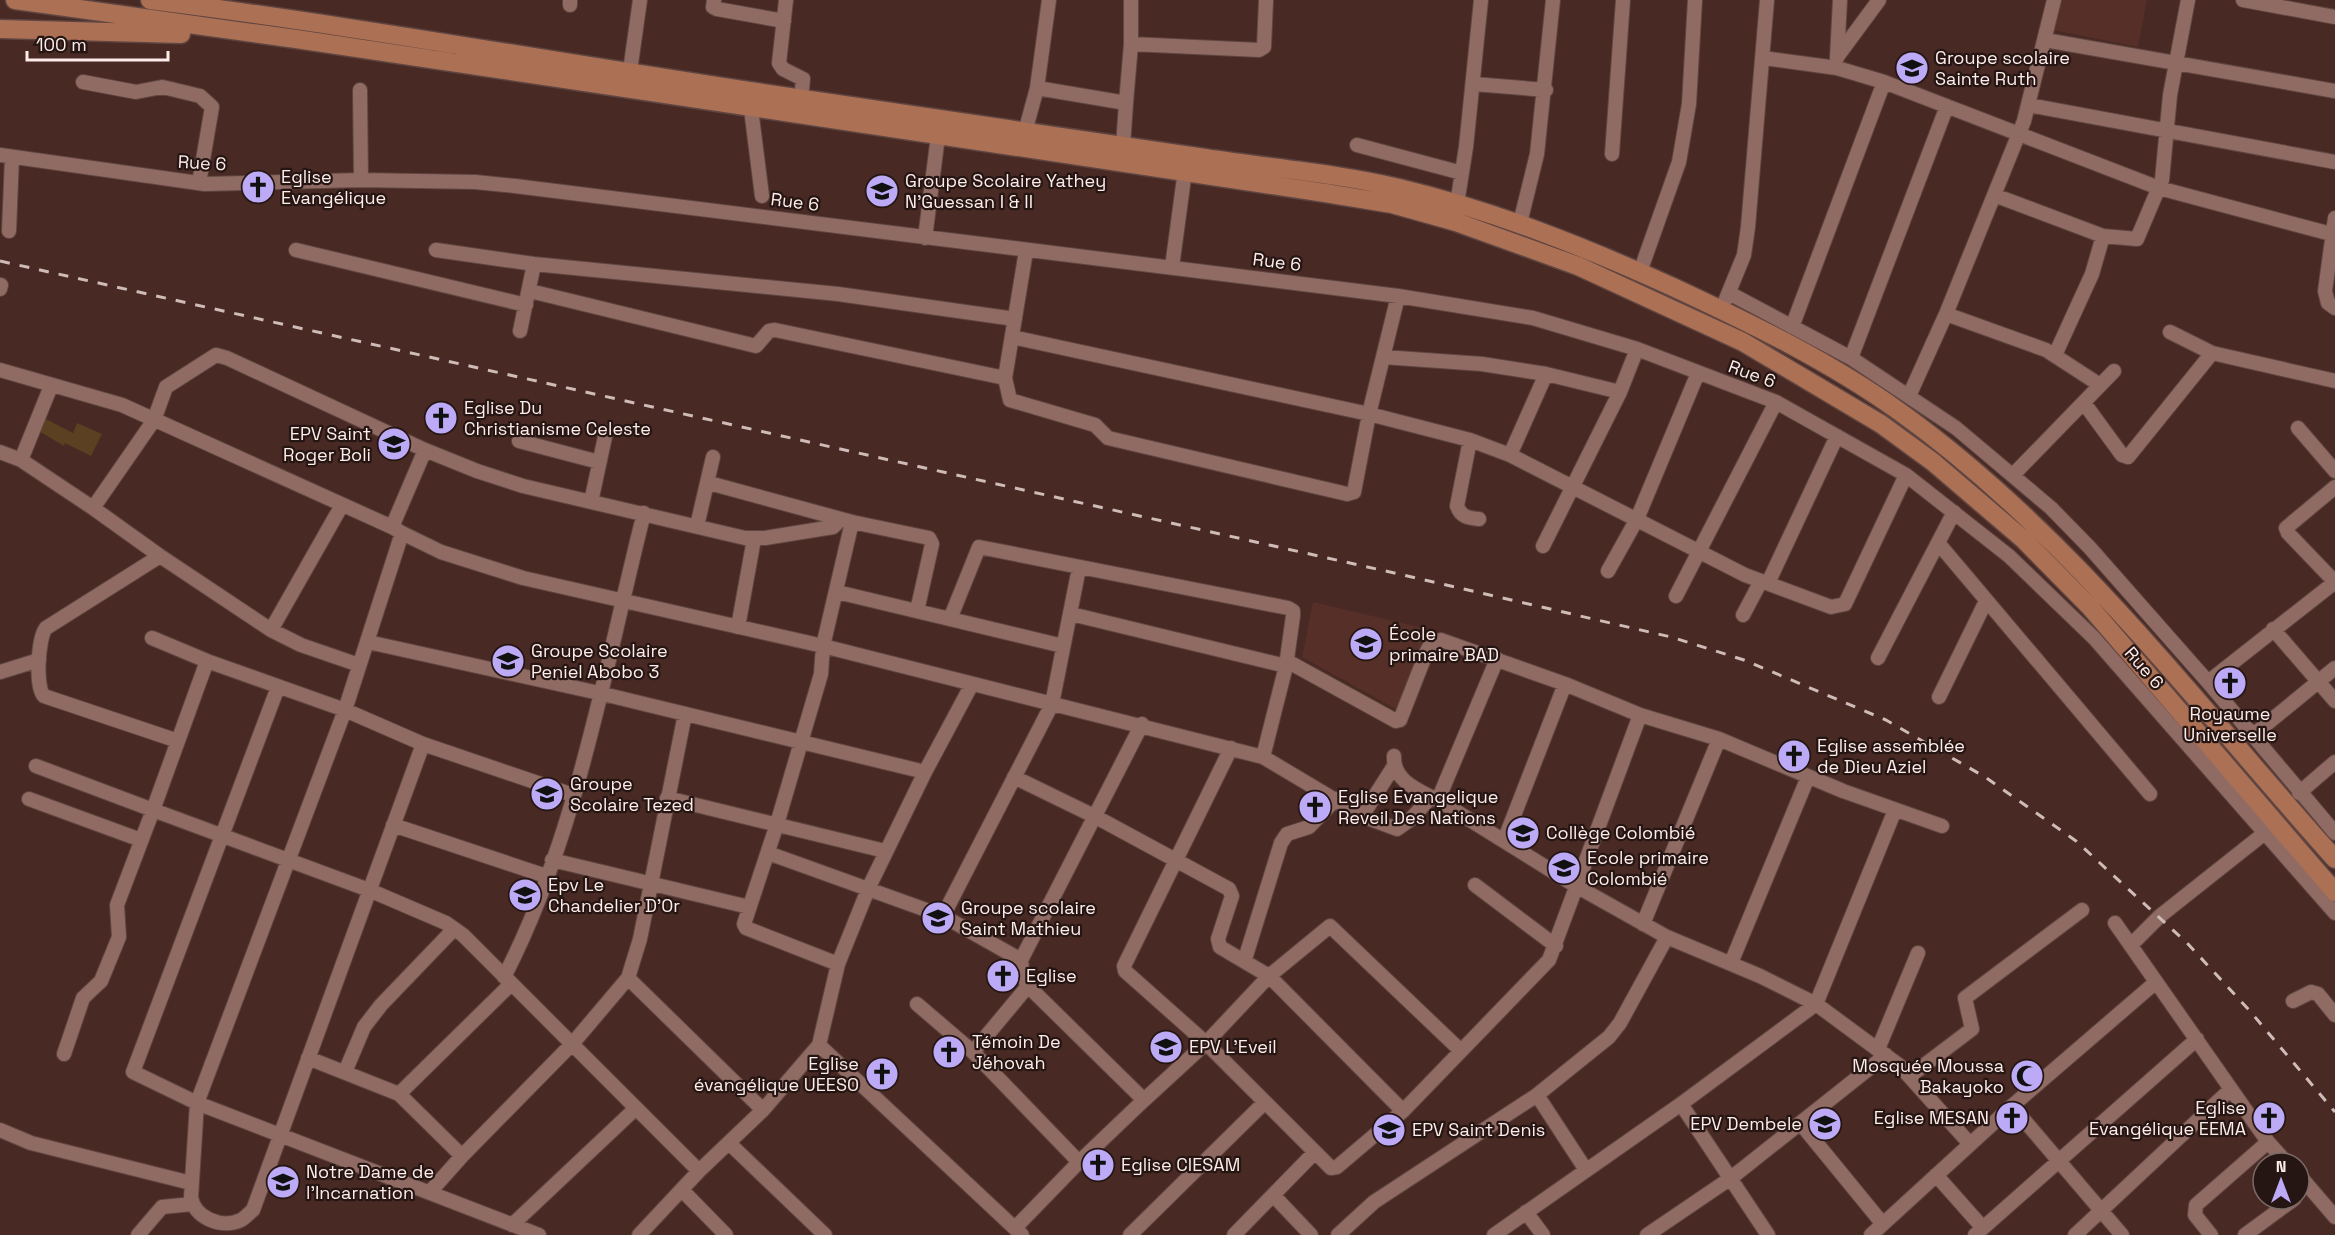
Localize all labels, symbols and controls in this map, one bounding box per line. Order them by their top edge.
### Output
scale bar [27,24,168,62]
text: 100 m [36,33,87,56]
place label: Groupe scolaire Sainte Ruth [1935,46,2070,90]
school or university icon: Groupe scolaire Sainte Ruth [1894,50,1930,86]
street label: Rue 6 [177,150,227,175]
place label: Eglise Evangélique [281,165,386,209]
church icon: Eglise Evangélique [240,169,276,205]
place label: Groupe Scolaire Yathey N'Guessan I & II [905,169,1106,213]
school or university icon: Groupe Scolaire Yathey N'Guessan I & II [864,173,900,209]
street label: Rue 6 [770,187,821,216]
street label: Rue 6 [1252,247,1303,276]
street label: Rue 6 [1725,354,1779,393]
place label: Eglise Du Christianisme Celeste [464,396,651,440]
church icon: Eglise Du Christianisme Celeste [423,400,459,436]
place label: EPV Saint Roger Boli [283,422,371,466]
school or university icon: EPV Saint Roger Boli [376,426,412,462]
place label: École primaire BAD [1389,622,1499,666]
school or university icon: École primaire BAD [1348,626,1384,662]
place label: Groupe Scolaire Peniel Abobo 3 [531,639,668,683]
street label: Rue 6 [2120,642,2169,694]
school or university icon: Groupe Scolaire Peniel Abobo 3 [490,643,526,679]
church icon: Royaume Universelle [2212,665,2248,701]
place label: Royaume Universelle [2183,702,2277,746]
place label: Eglise assemblée de Dieu Aziel [1817,734,1965,778]
church icon: Eglise assemblée de Dieu Aziel [1776,738,1812,774]
place label: Groupe Scolaire Tezed [570,772,694,816]
school or university icon: Groupe Scolaire Tezed [529,776,565,812]
place label: Eglise Evangelique Reveil Des Nations [1338,785,1499,829]
church icon: Eglise Evangelique Reveil Des Nations [1297,789,1333,825]
school or university icon: Collège Colombié [1505,815,1541,851]
place label: Collège Colombié [1546,821,1695,844]
place label: Ecole primaire Colombié [1587,846,1709,890]
school or university icon: Ecole primaire Colombié [1546,850,1582,886]
place label: Epv Le Chandelier D'Or [548,873,680,917]
school or university icon: Epv Le Chandelier D'Or [507,877,543,913]
place label: Groupe scolaire Saint Mathieu [961,896,1096,940]
school or university icon: Groupe scolaire Saint Mathieu [920,900,956,936]
church icon: Eglise [985,958,1021,994]
place label: Eglise [1026,964,1077,987]
school or university icon: EPV L'Eveil [1148,1029,1184,1065]
place label: Témoin De Jéhovah [972,1030,1061,1074]
church icon: Témoin De Jéhovah [931,1034,967,1070]
place label: EPV L'Eveil [1189,1035,1277,1058]
place label: Eglise évangélique UEESO [694,1052,859,1096]
place label: Mosquée Moussa Bakayoko [1852,1054,2004,1098]
church icon: Eglise évangélique UEESO [864,1056,900,1092]
mosque icon: Mosquée Moussa Bakayoko [2009,1058,2045,1094]
place label: Eglise Evangélique EEMA [2089,1096,2246,1140]
church icon: Eglise MESAN [1994,1100,2030,1136]
church icon: Eglise Evangélique EEMA [2251,1100,2287,1136]
school or university icon: EPV Dembele [1807,1106,1843,1142]
place label: Eglise MESAN [1874,1106,1989,1129]
school or university icon: EPV Saint Denis [1371,1112,1407,1148]
place label: EPV Dembele [1690,1112,1802,1135]
place label: EPV Saint Denis [1412,1118,1545,1141]
church icon: Eglise CIESAM [1080,1147,1116,1183]
north arrow [2251,1151,2311,1211]
place label: Eglise CIESAM [1121,1153,1240,1176]
text: N [2276,1156,2286,1177]
place label: Notre Dame de l’Incarnation [306,1160,434,1204]
school or university icon: Notre Dame de l’Incarnation [265,1164,301,1200]

